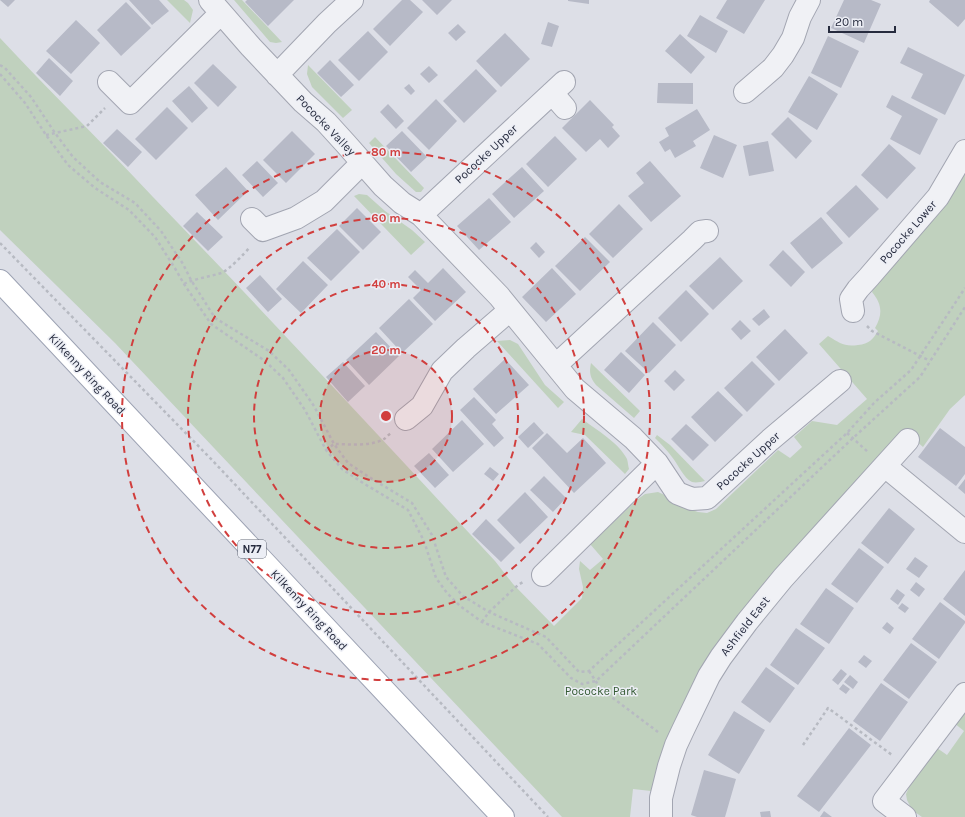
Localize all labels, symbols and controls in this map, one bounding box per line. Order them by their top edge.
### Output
scale bar [829,8,895,34]
text: 20 m [835,15,863,29]
street label: Pococke Valley [293,92,359,159]
street label: Pococke Upper [452,121,521,186]
text: 80 m [371,145,401,159]
street label: Pococke Lower [877,197,940,267]
text: 60 m [371,211,401,225]
text: 40 m [371,277,401,291]
street label: Kilkenny Ring Road [46,331,128,417]
text: 20 m [371,343,401,357]
centre of rings [379,409,393,423]
street label: Pococke Upper [713,428,783,493]
road number: N77 [238,540,266,558]
street label: Kilkenny Ring Road [268,567,350,653]
street label: Ashfield East [717,593,773,659]
park label: Pococke Park [565,684,637,698]

